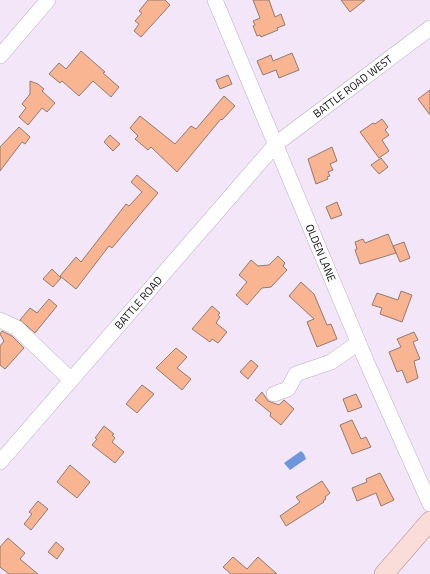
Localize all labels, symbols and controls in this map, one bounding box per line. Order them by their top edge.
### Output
street label: BATTLE ROAD WEST [310,51,396,121]
street label: OLDEN LANE [302,222,340,284]
street label: BATTLE ROAD [111,273,166,333]

